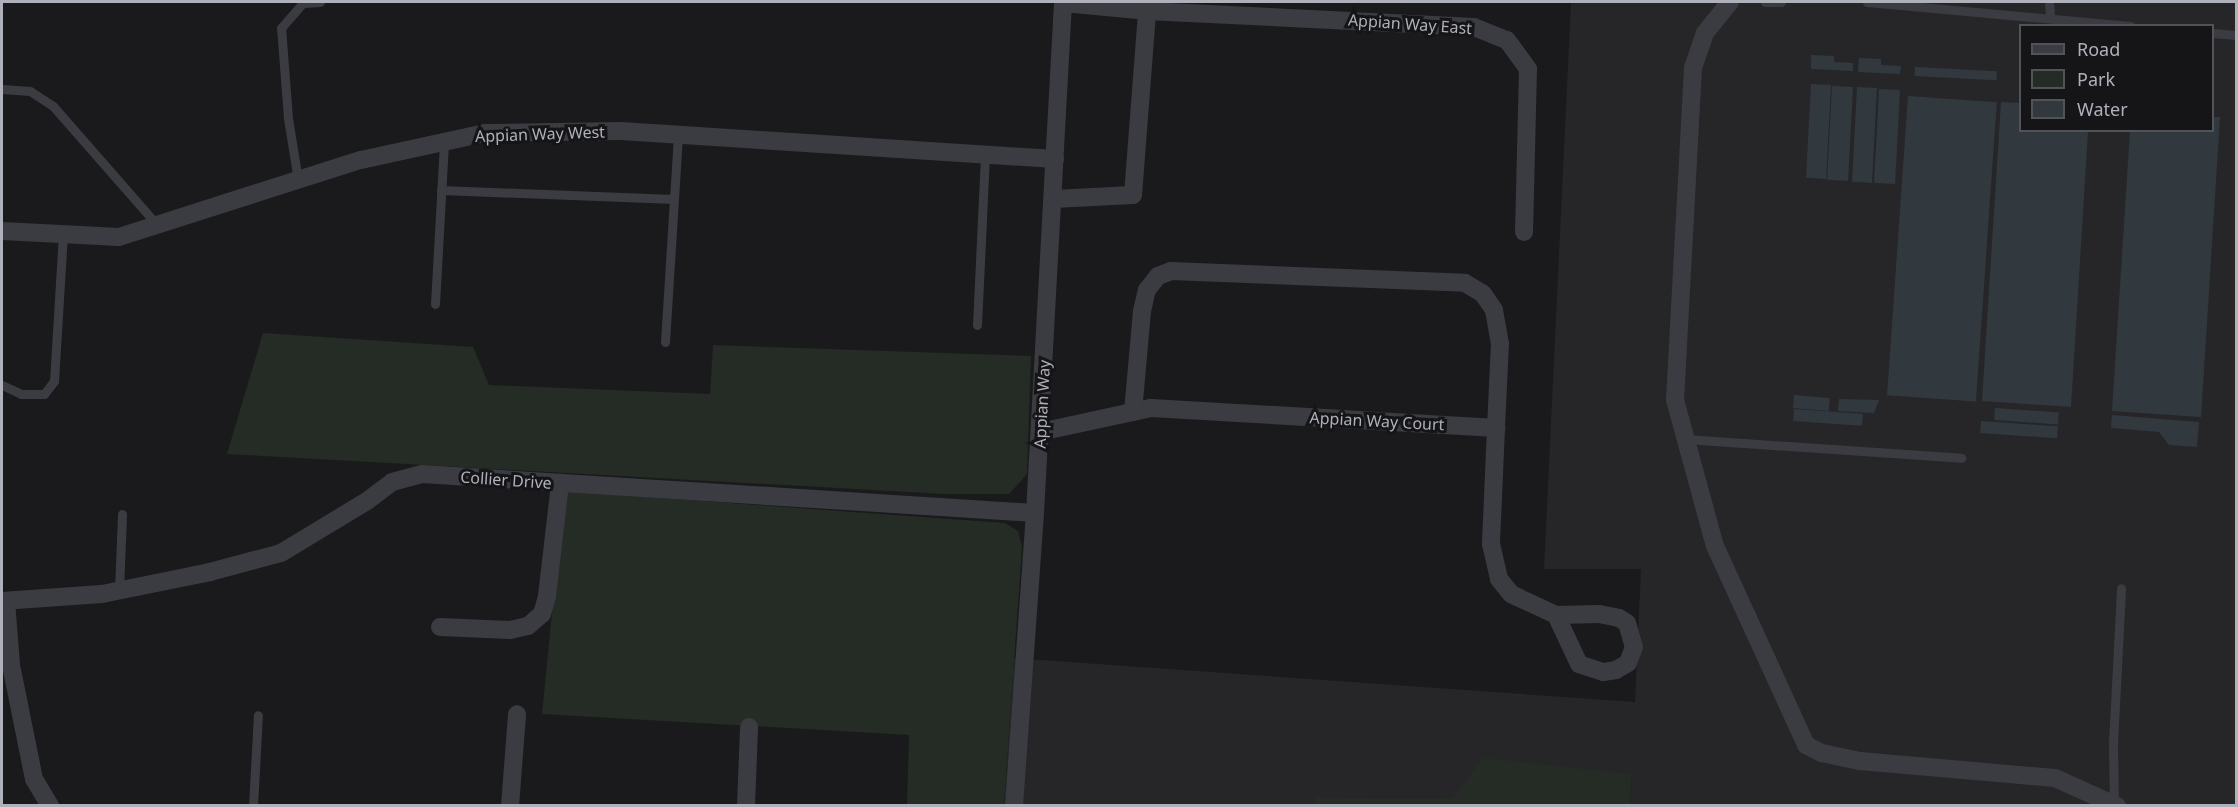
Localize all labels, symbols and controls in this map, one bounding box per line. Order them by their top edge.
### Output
street label: Appian Way East [1347,10,1473,38]
legend [2019,24,2214,132]
text: Road [2077,37,2120,61]
text: Park [2077,67,2115,91]
text: Water [2077,97,2128,121]
street label: Appian Way West [475,122,605,146]
street label: Appian Way [1030,359,1054,449]
street label: Appian Way Court [1309,408,1445,434]
street label: Collier Drive [460,467,552,493]

